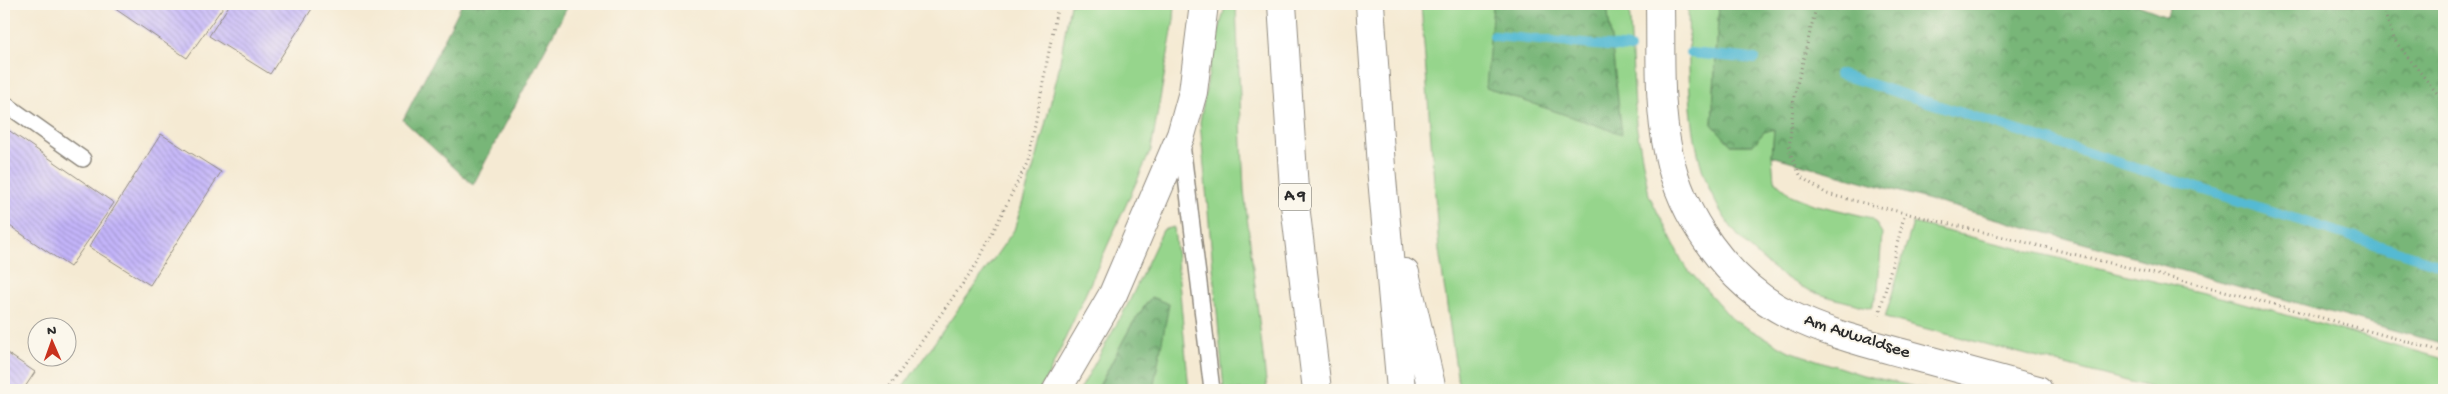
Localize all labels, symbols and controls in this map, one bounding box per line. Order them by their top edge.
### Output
road number: A 9 [1279,183,1311,210]
street label: Am Auwaldsee [1801,310,1913,364]
north arrow [28,316,78,366]
text: N [47,323,56,340]

